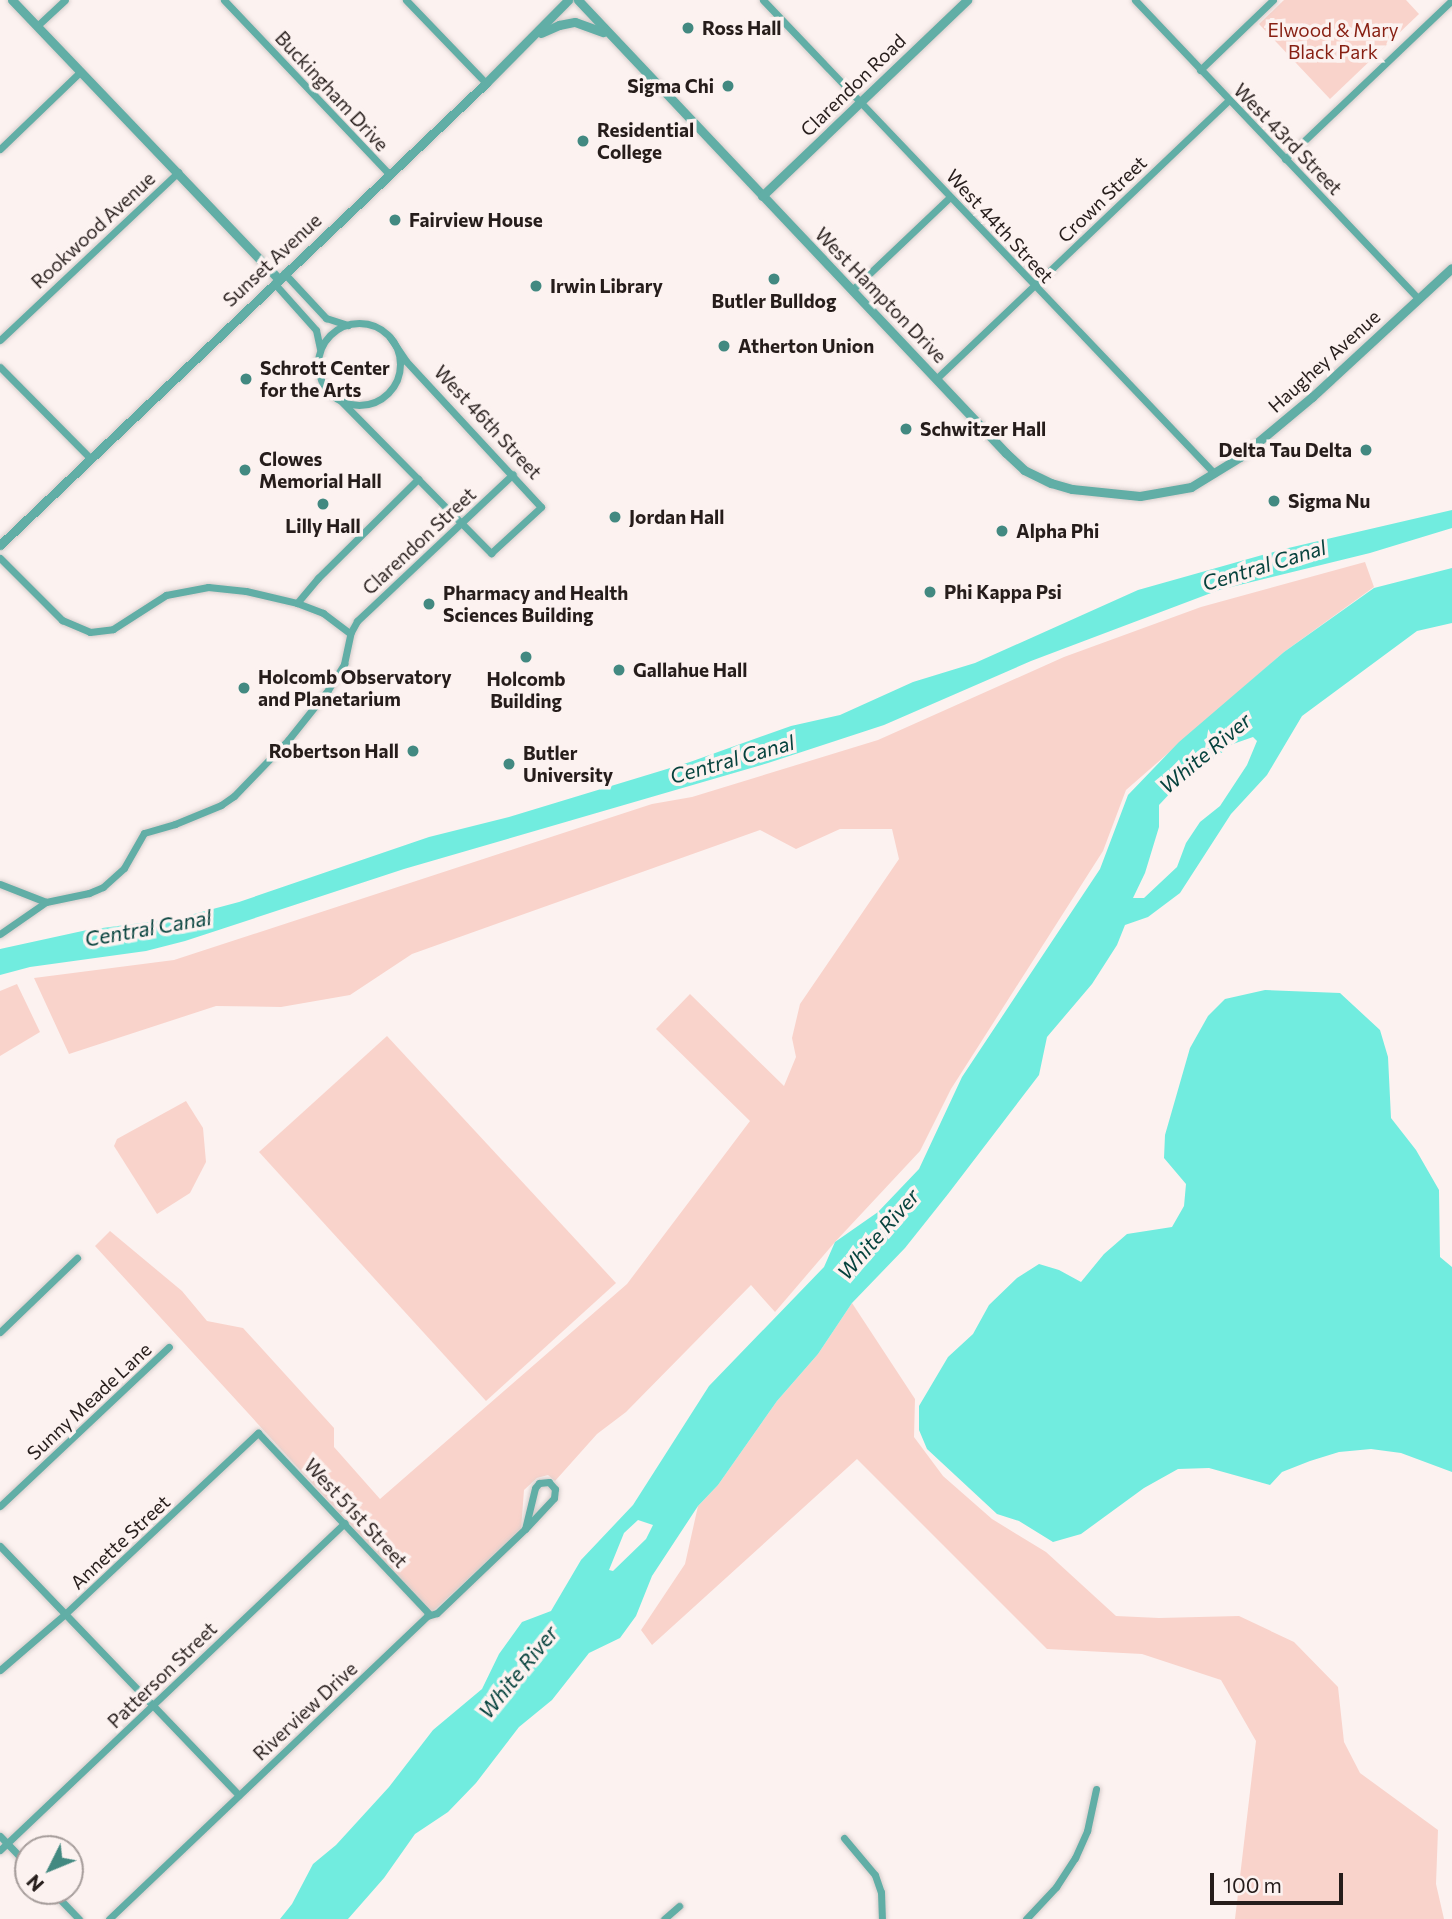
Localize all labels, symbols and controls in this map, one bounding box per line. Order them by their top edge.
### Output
place label: Ross Hall [702,17,782,39]
park label: Elwood & Mary Black Park [1267,19,1399,63]
marker: Ross Hall [680,20,696,36]
street label: Buckingham Drive [271,26,393,156]
street label: Clarendon Road [796,29,910,141]
place label: Sigma Chi [627,75,714,97]
marker: Sigma Chi [720,78,736,94]
street label: West 43rd Street [1229,79,1347,199]
place label: Residential College [597,119,694,163]
marker: Residential College [575,133,591,149]
street label: Crown Street [1053,151,1151,247]
street label: West 44th Street [942,165,1058,287]
street label: Rookwood Avenue [26,167,160,293]
street label: Sunset Avenue [218,209,326,311]
place label: Fairview House [409,209,543,231]
marker: Fairview House [387,212,403,228]
street label: West Hampton Drive [810,223,952,367]
marker: Butler Bulldog [766,271,782,287]
place label: Irwin Library [550,275,663,297]
marker: Irwin Library [528,278,544,294]
place label: Butler Bulldog [712,290,836,312]
street label: Haughey Avenue [1263,305,1385,417]
place label: Atherton Union [738,335,874,357]
marker: Atherton Union [716,338,732,354]
place label: Schrott Center for the Arts [260,357,390,401]
street label: West 46th Street [430,360,546,484]
marker: Schrott Center for the Arts [238,371,254,387]
place label: Schwitzer Hall [920,418,1046,440]
marker: Schwitzer Hall [898,421,914,437]
place label: Delta Tau Delta [1219,439,1352,461]
marker: Delta Tau Delta [1358,442,1374,458]
place label: Clowes Memorial Hall [259,448,382,492]
marker: Clowes Memorial Hall [237,462,253,478]
street label: Clarendon Street [358,483,480,599]
place label: Sigma Nu [1288,490,1370,512]
marker: Sigma Nu [1266,493,1282,509]
marker: Lilly Hall [315,496,331,512]
place label: Jordan Hall [629,506,724,528]
marker: Jordan Hall [607,509,623,525]
place label: Lilly Hall [285,515,361,537]
place label: Alpha Phi [1016,520,1099,542]
marker: Alpha Phi [994,523,1010,539]
water label: Central Canal [1199,534,1329,596]
place label: Phi Kappa Psi [944,581,1062,603]
place label: Pharmacy and Health Sciences Building [443,582,628,626]
marker: Phi Kappa Psi [922,584,938,600]
marker: Pharmacy and Health Sciences Building [421,596,437,612]
marker: Holcomb Building [518,649,534,665]
place label: Gallahue Hall [633,659,747,681]
marker: Gallahue Hall [611,662,627,678]
place label: Holcomb Observatory and Planetarium [258,666,452,710]
place label: Holcomb Building [486,668,566,712]
marker: Holcomb Observatory and Planetarium [236,680,252,696]
water label: White River [1154,707,1256,799]
water label: Central Canal [667,729,797,789]
place label: Robertson Hall [269,740,399,762]
place label: Butler University [523,742,613,786]
marker: Robertson Hall [405,743,421,759]
marker: Butler University [501,756,517,772]
water label: Central Canal [83,904,213,952]
water label: White River [832,1184,924,1284]
street label: Sunny Meade Lane [22,1338,156,1464]
street label: West 51st Street [300,1454,412,1572]
street label: Annette Street [66,1490,174,1594]
street label: Patterson Street [103,1617,221,1733]
water label: White River [473,1621,563,1723]
street label: Riverview Drive [248,1657,362,1765]
north arrow [14,1835,84,1905]
scale bar [1214,1860,1347,1904]
text: N [21,1870,48,1896]
text: 100 m [1223,1872,1282,1897]

